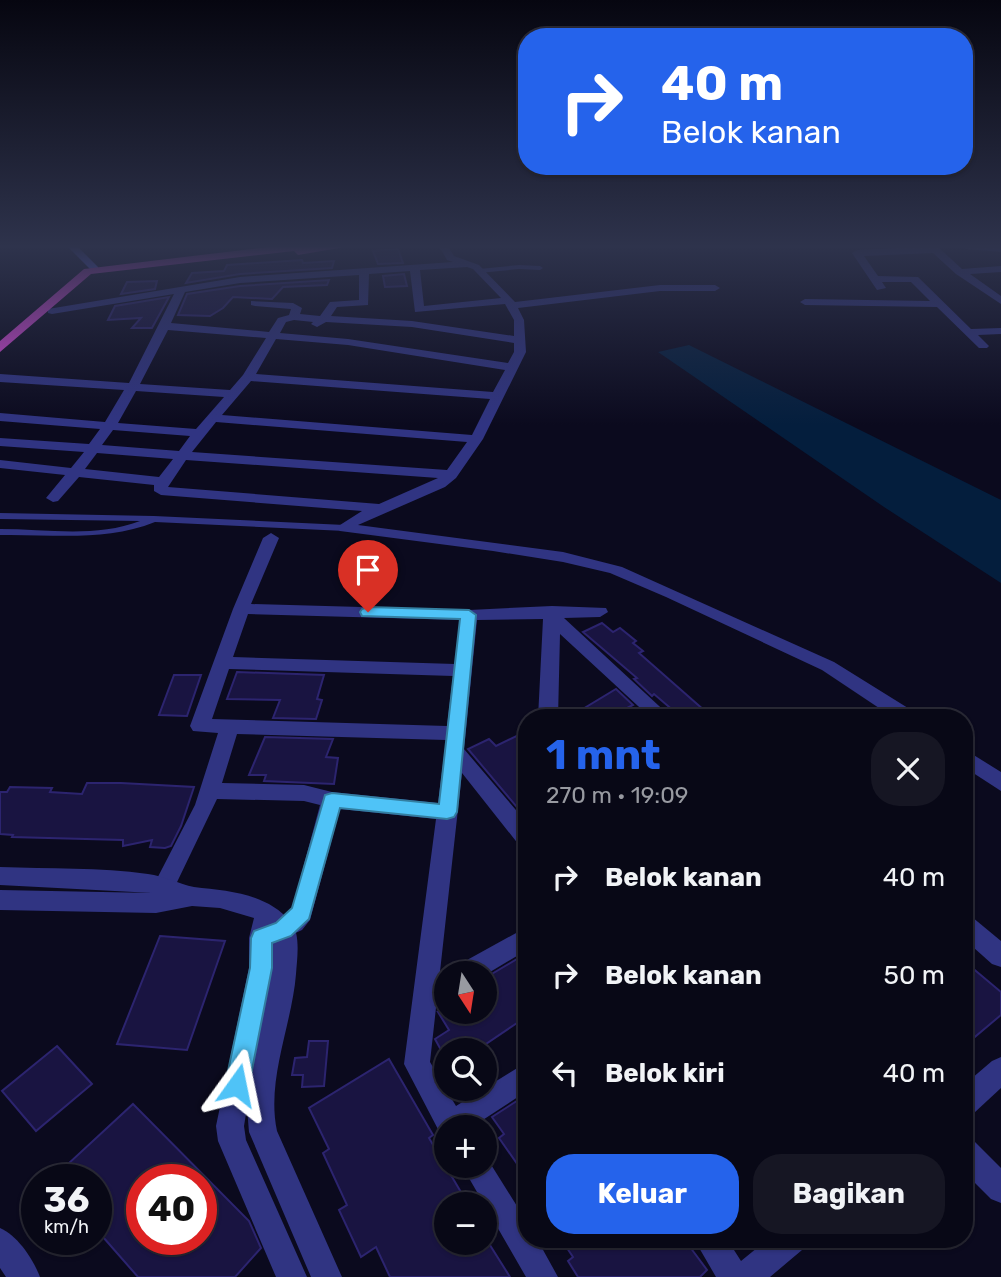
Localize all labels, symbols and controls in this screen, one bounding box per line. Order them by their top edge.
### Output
text: 40 m [661,54,783,112]
icon: right [546,56,637,147]
text: Belok kanan [661,113,841,151]
pin [338,540,398,612]
icon: arrive [349,551,387,589]
text: 1 mnt [546,730,661,780]
button: close [871,732,945,806]
text: 270 m · 19:09 [546,781,688,809]
icon: right [546,858,584,896]
text: Belok kanan [605,862,762,893]
text: 40 m [883,862,945,893]
icon: right [546,956,584,994]
text: Belok kanan [605,960,762,991]
text: 50 m [884,960,945,991]
north arrow [434,961,497,1024]
map controls [434,961,497,1255]
button: search [434,1038,497,1101]
position arrow [200,1048,274,1122]
icon: left [546,1054,584,1092]
text: Belok kiri [605,1058,725,1089]
text: 40 m [883,1058,945,1089]
button: + [434,1115,497,1178]
button: Keluar [546,1154,739,1234]
button: Bagikan [753,1154,945,1234]
speed limit sign: 40 [126,1164,217,1255]
text: 36 [44,1179,89,1221]
button: − [434,1192,497,1255]
text: km/h [44,1216,89,1238]

